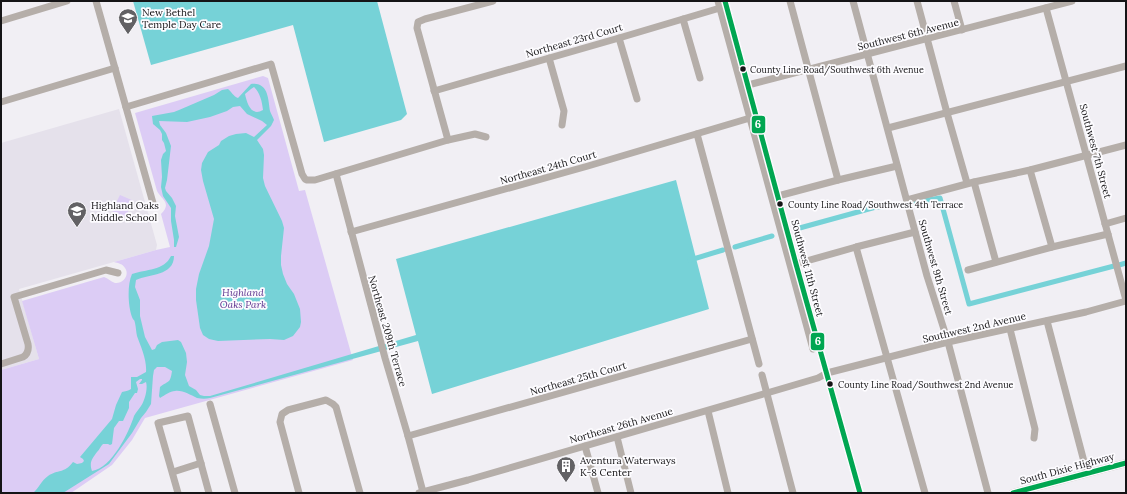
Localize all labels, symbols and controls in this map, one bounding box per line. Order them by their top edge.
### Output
place label: New Bethel Temple Day Care [142,6,222,31]
school or university icon: New Bethel Temple Day Care [117,7,139,35]
street label: Southwest 6th Avenue [856,15,961,53]
street label: Northeast 23rd Court [524,20,624,61]
marker: County Line Road/Southwest 6th Avenue [738,64,748,74]
place label: County Line Road/Southwest 6th Avenue [750,64,924,76]
street label: Southwest 7th Street [1077,103,1114,200]
line badge: 6 [751,115,766,134]
text: 6 [755,117,761,131]
street label: Northeast 24th Court [499,147,598,187]
place label: Highland Oaks Middle School [91,199,159,224]
marker: County Line Road/Southwest 4th Terrace [775,199,785,209]
place label: County Line Road/Southwest 4th Terrace [788,199,963,211]
school or university icon: Highland Oaks Middle School [66,200,88,228]
street label: Southwest 11th Street [788,218,827,318]
street label: Southwest 9th Street [916,218,955,316]
street label: Northeast 209th Terrace [365,274,410,389]
park label: Highland Oaks Park [220,286,266,311]
street label: Southwest 2nd Avenue [921,309,1028,346]
line badge: 6 [810,332,825,351]
text: 6 [815,334,821,348]
street label: Northeast 25th Court [528,358,628,398]
marker: County Line Road/Southwest 2nd Avenue [825,379,835,389]
place label: County Line Road/Southwest 2nd Avenue [838,379,1014,391]
street label: Northeast 26th Avenue [568,404,675,446]
street label: South Dixie Highway [1019,449,1116,487]
place label: Aventura Waterways K-8 Center [579,454,676,479]
building icon: Aventura Waterways K-8 Center [555,455,577,483]

